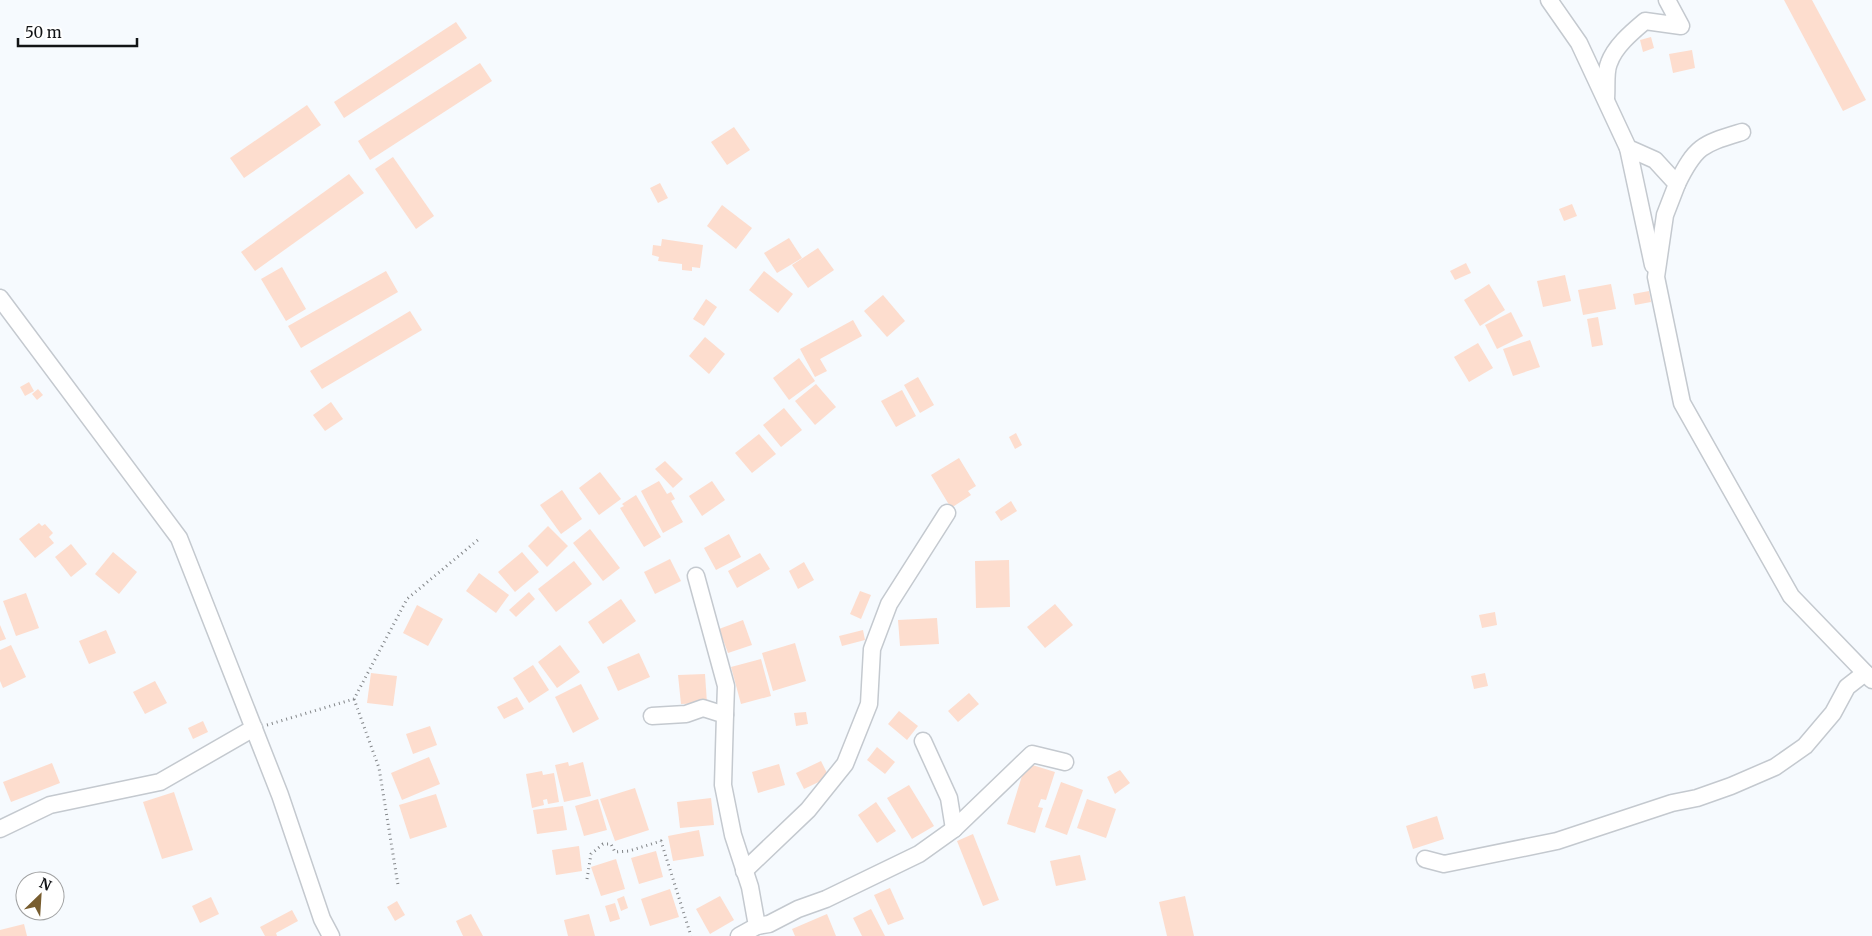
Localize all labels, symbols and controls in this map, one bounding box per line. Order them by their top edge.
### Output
scale bar [18,15,136,47]
text: 50 m [25,23,62,42]
north arrow [15,871,65,921]
text: N [37,874,54,895]

